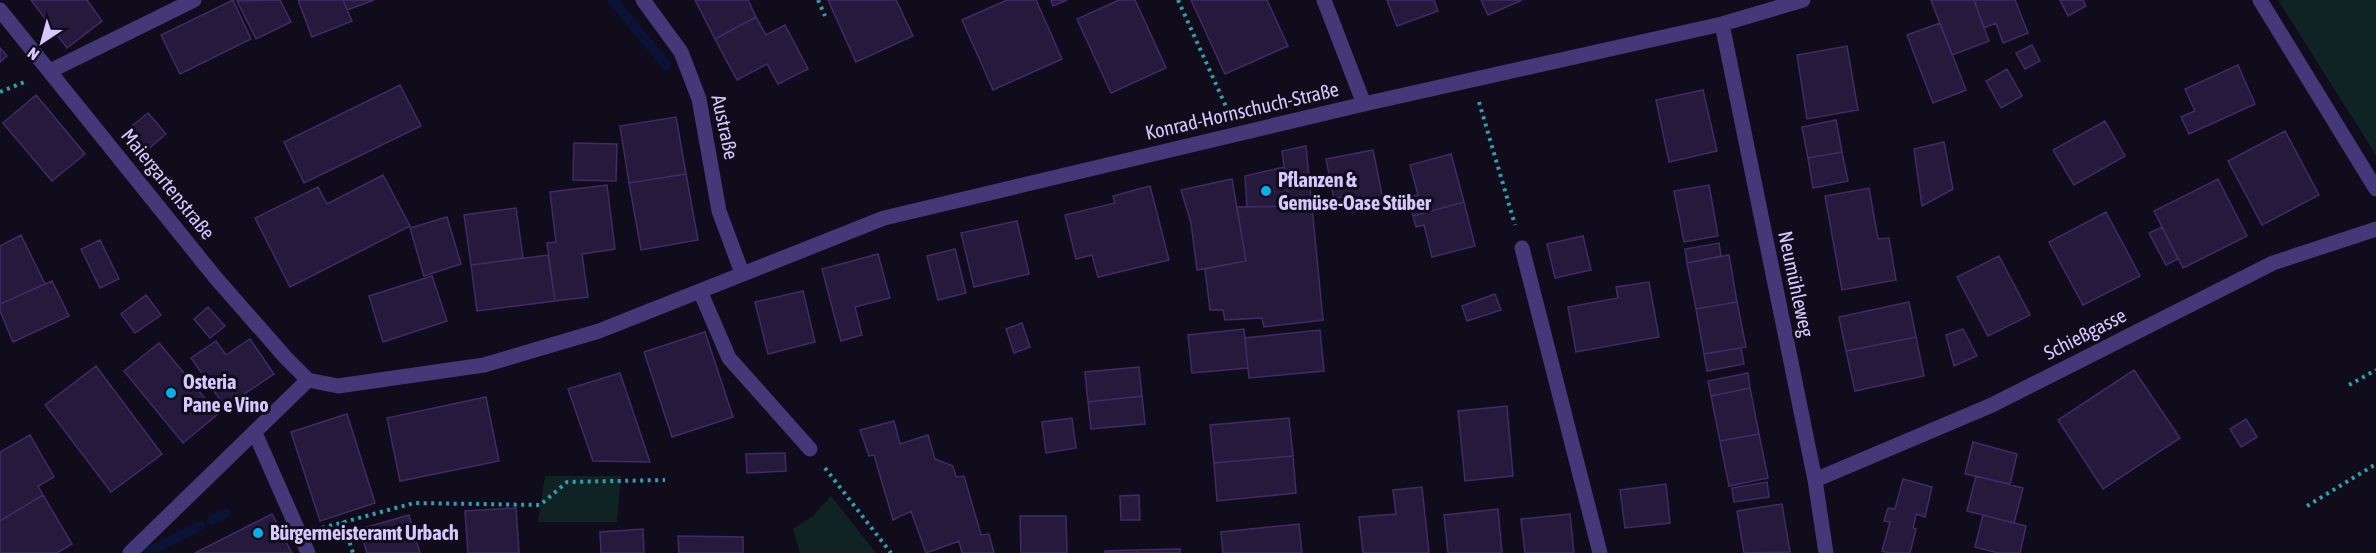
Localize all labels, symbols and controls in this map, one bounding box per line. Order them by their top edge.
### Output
north arrow [12,12,72,72]
text: N [24,44,42,64]
street label: Konrad-Hornschuch-Straße [1143,77,1341,144]
street label: Austraße [707,92,744,161]
street label: Maiergartenstraße [117,124,220,244]
place label: Pflanzen & Gemüse-Oase Stüber [1278,168,1432,214]
marker: Pflanzen & Gemüse-Oase Stüber [1259,184,1273,198]
street label: Neumühleweg [1774,229,1819,339]
street label: Schießgasse [2040,303,2130,364]
place label: Osteria Pane e Vino [183,370,269,416]
marker: Osteria Pane e Vino [164,386,178,400]
place label: Bürgermeisteramt Urbach [270,521,459,544]
marker: Bürgermeisteramt Urbach [251,526,265,540]

